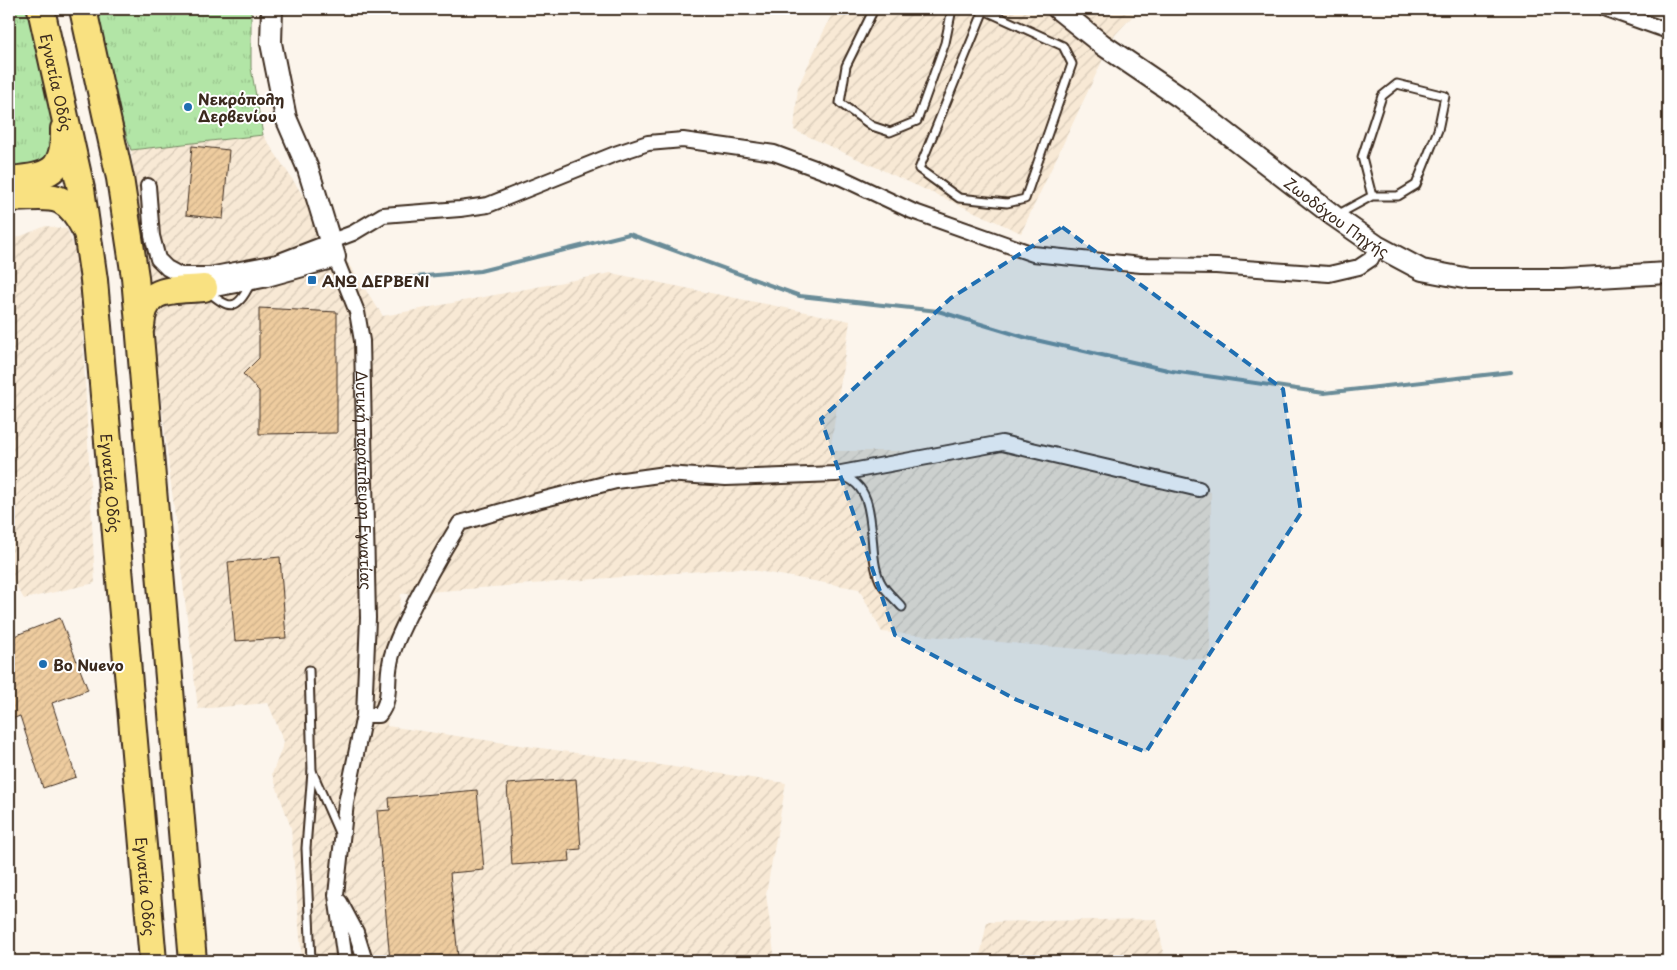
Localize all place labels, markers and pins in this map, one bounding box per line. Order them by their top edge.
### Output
place label: Νεκρόπολη Δερβενίου [198,87,285,127]
marker: Νεκρόπολη Δερβενίου [182,101,194,113]
place label: ΑΝΩ ΔΕΡΒΕΝΙ [322,269,429,292]
marker: ΑΝΩ ΔΕΡΒΕΝΙ [306,274,318,286]
place label: Bo Nuevo [53,653,124,676]
marker: Bo Nuevo [37,658,49,670]

